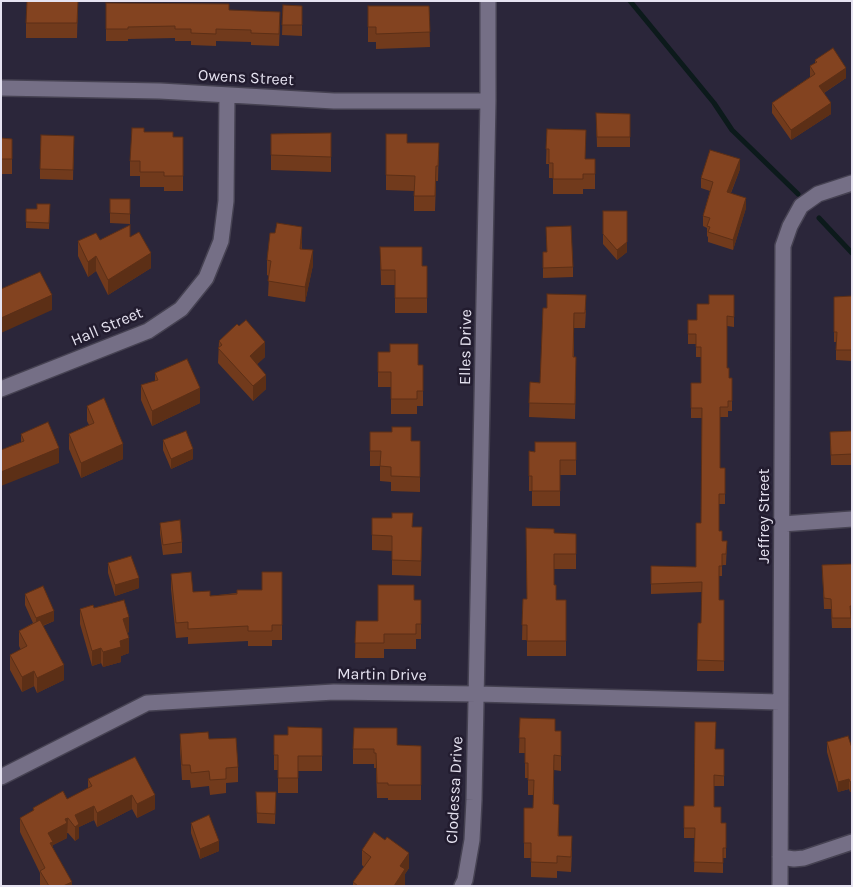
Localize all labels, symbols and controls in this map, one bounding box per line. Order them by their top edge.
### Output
street label: Owens Street [198,66,294,90]
street label: Hall Street [68,303,146,351]
street label: Elles Drive [456,309,476,385]
street label: Jeffrey Street [754,469,774,563]
street label: Martin Drive [337,665,427,685]
street label: Clodessa Drive [443,736,467,844]

